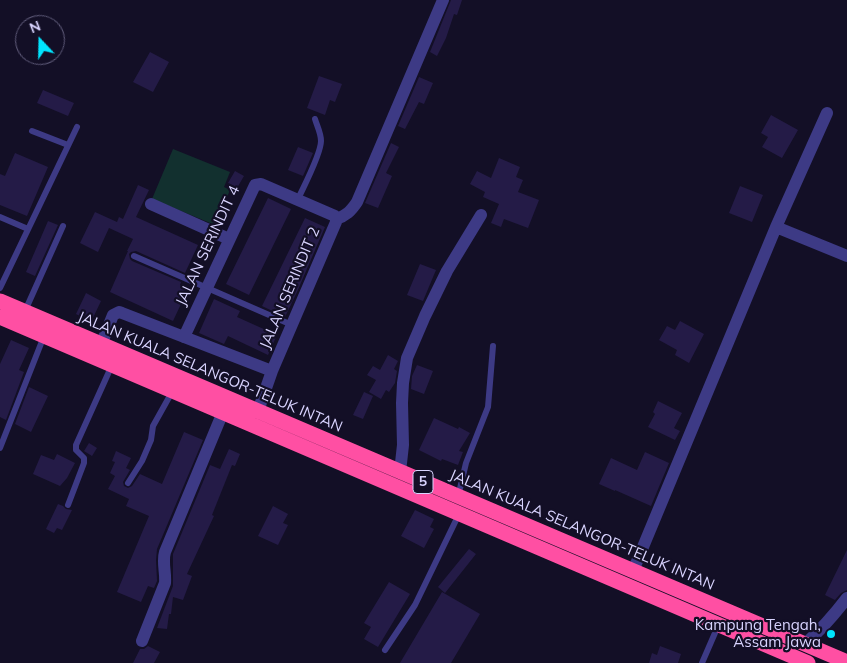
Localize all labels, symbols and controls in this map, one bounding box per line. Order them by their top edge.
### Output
north arrow [15,15,65,65]
text: N [27,17,43,37]
street label: JALAN SERINDIT 4 [172,183,244,309]
street label: JALAN SERINDIT 2 [256,224,324,352]
street label: JALAN KUALA SELANGOR-TELUK INTAN [75,308,345,436]
street label: JALAN KUALA SELANGOR-TELUK INTAN [447,466,717,594]
road number: 5 [413,471,433,494]
place label: Kampung Tengah, Assam Jawa [695,616,821,651]
marker: Kampung Tengah, Assam Jawa [825,628,837,640]

